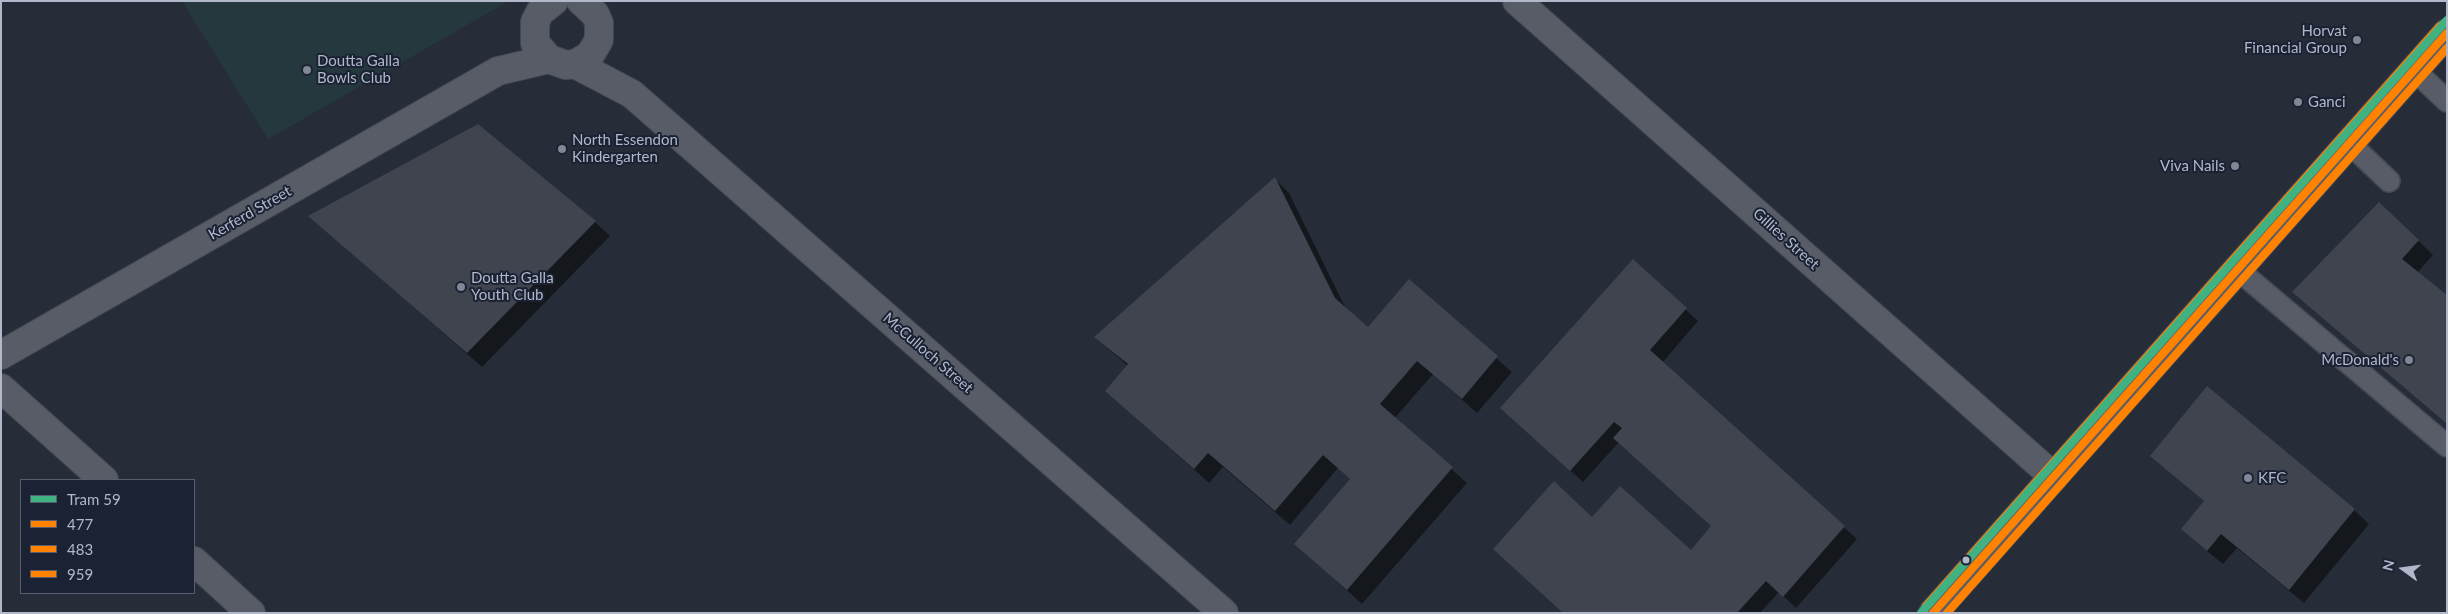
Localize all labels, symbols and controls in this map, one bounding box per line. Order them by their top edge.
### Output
place label: Horvat Financial Group [2244,22,2347,57]
marker: Horvat Financial Group [2351,34,2363,46]
place label: Doutta Galla Bowls Club [317,52,400,87]
marker: Doutta Galla Bowls Club [301,64,313,76]
place label: Ganci [2308,93,2345,111]
marker: Ganci [2292,96,2304,108]
place label: North Essendon Kindergarten [572,131,678,166]
marker: North Essendon Kindergarten [556,143,568,155]
place label: Viva Nails [2160,157,2225,175]
marker: Viva Nails [2229,160,2241,172]
street label: Kerferd Street [205,182,295,244]
street label: Gillies Street [1749,205,1823,273]
place label: Doutta Galla Youth Club [471,269,554,304]
marker: Doutta Galla Youth Club [455,281,467,293]
street label: McCulloch Street [879,309,977,397]
place label: McDonald's [2321,351,2399,369]
marker: McDonald's [2403,354,2415,366]
place label: KFC [2258,469,2286,487]
marker: KFC [2242,472,2254,484]
legend [20,479,195,594]
text: Tram 59 [67,490,121,508]
text: 477 [67,515,93,533]
text: 483 [67,540,93,558]
north arrow [2378,544,2428,594]
unlabelled marker [1961,555,1971,565]
text: N [2378,558,2398,573]
text: 959 [67,565,93,583]

